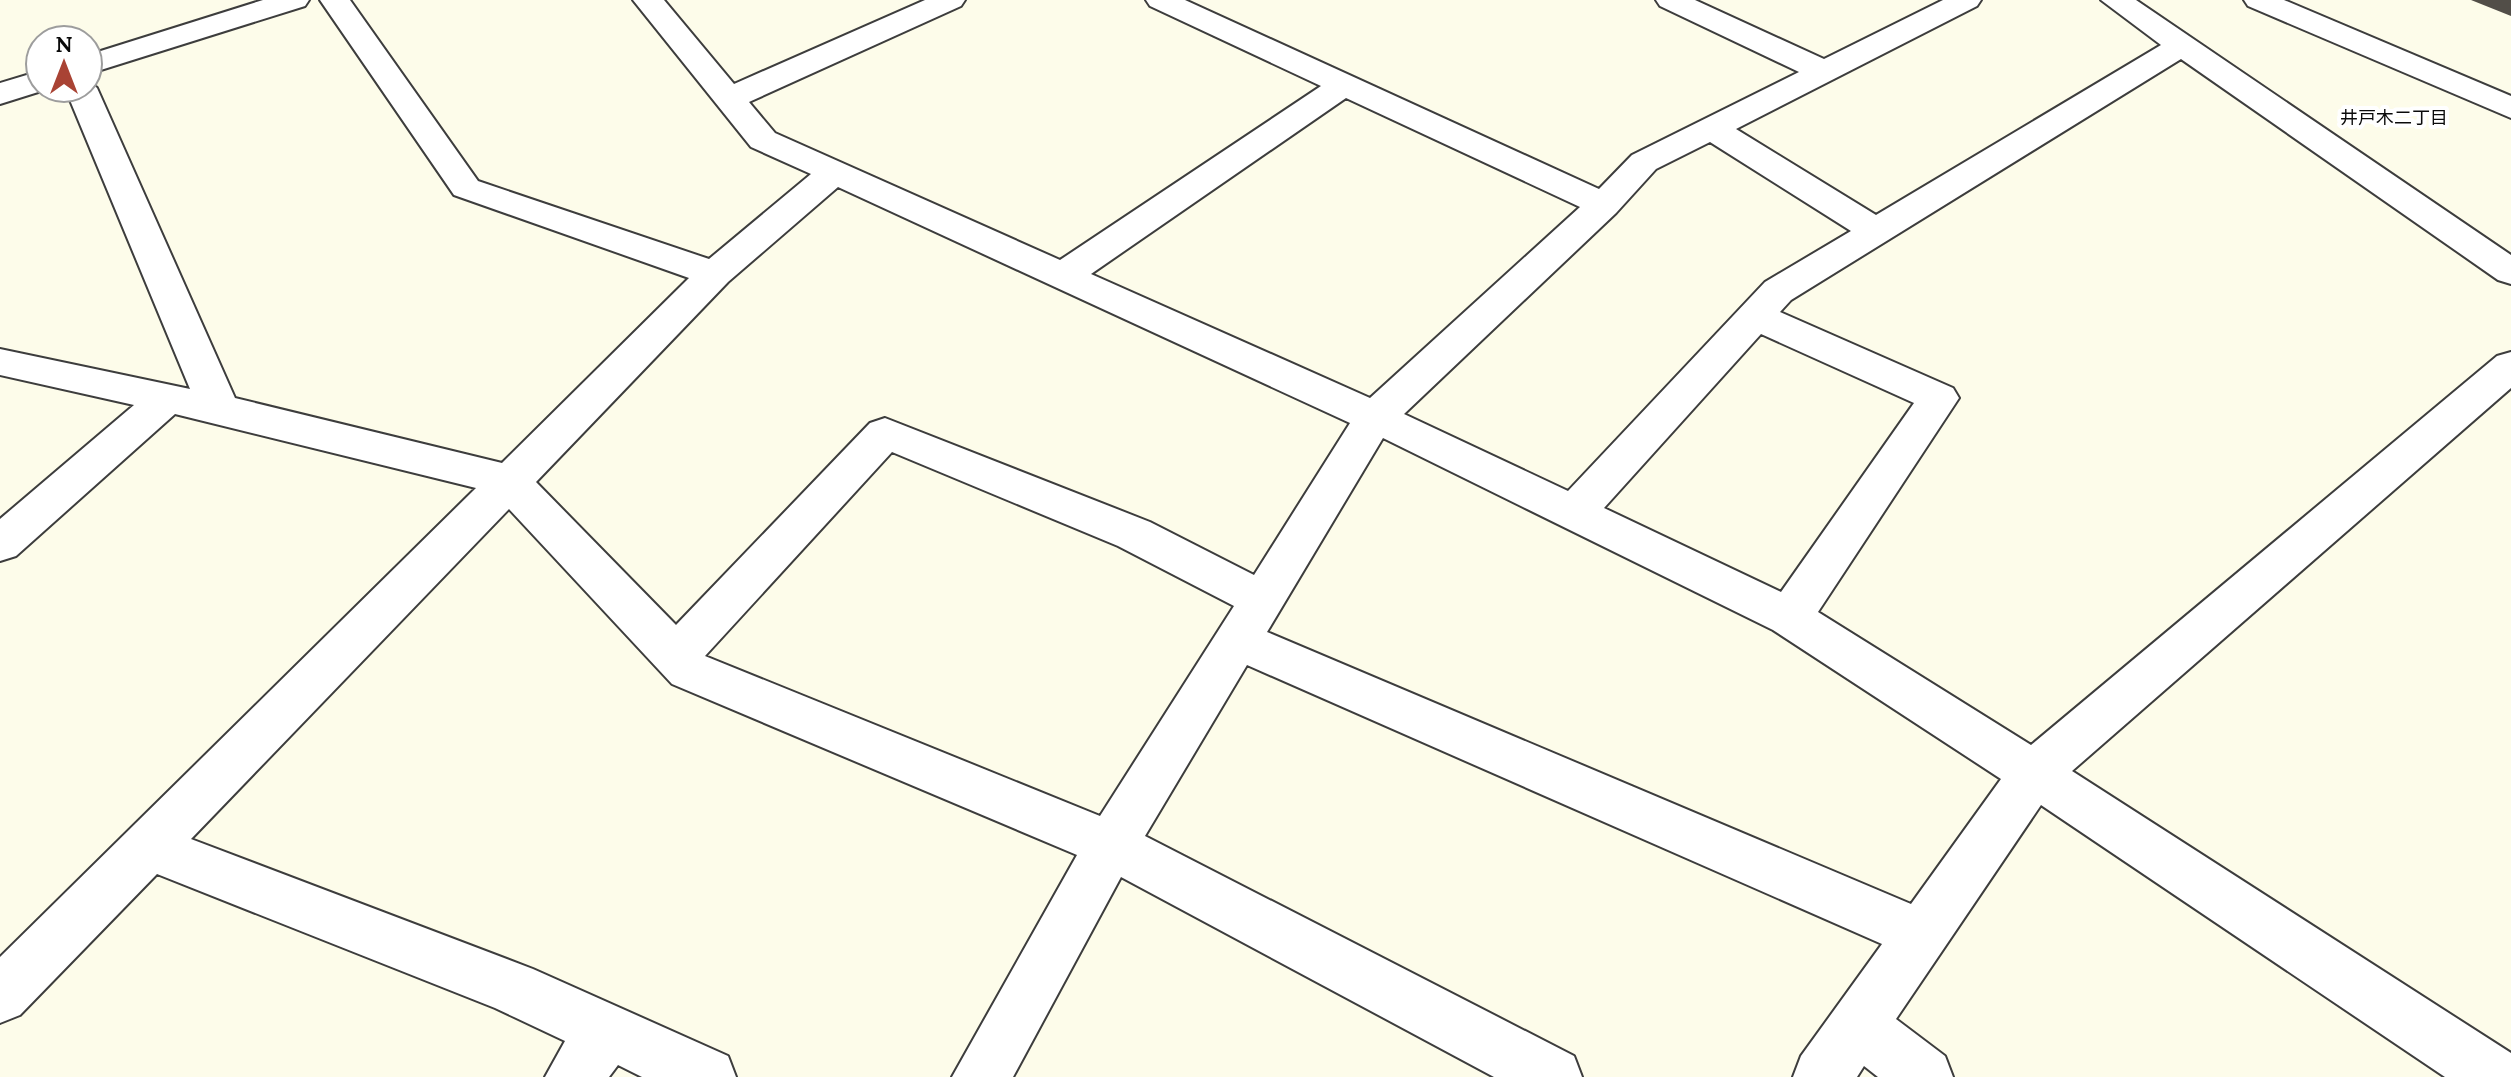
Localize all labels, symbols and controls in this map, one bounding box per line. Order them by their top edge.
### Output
north arrow [24,24,104,104]
text: N [55,30,73,58]
district label: 井戸木二丁目 [2340,106,2448,129]

